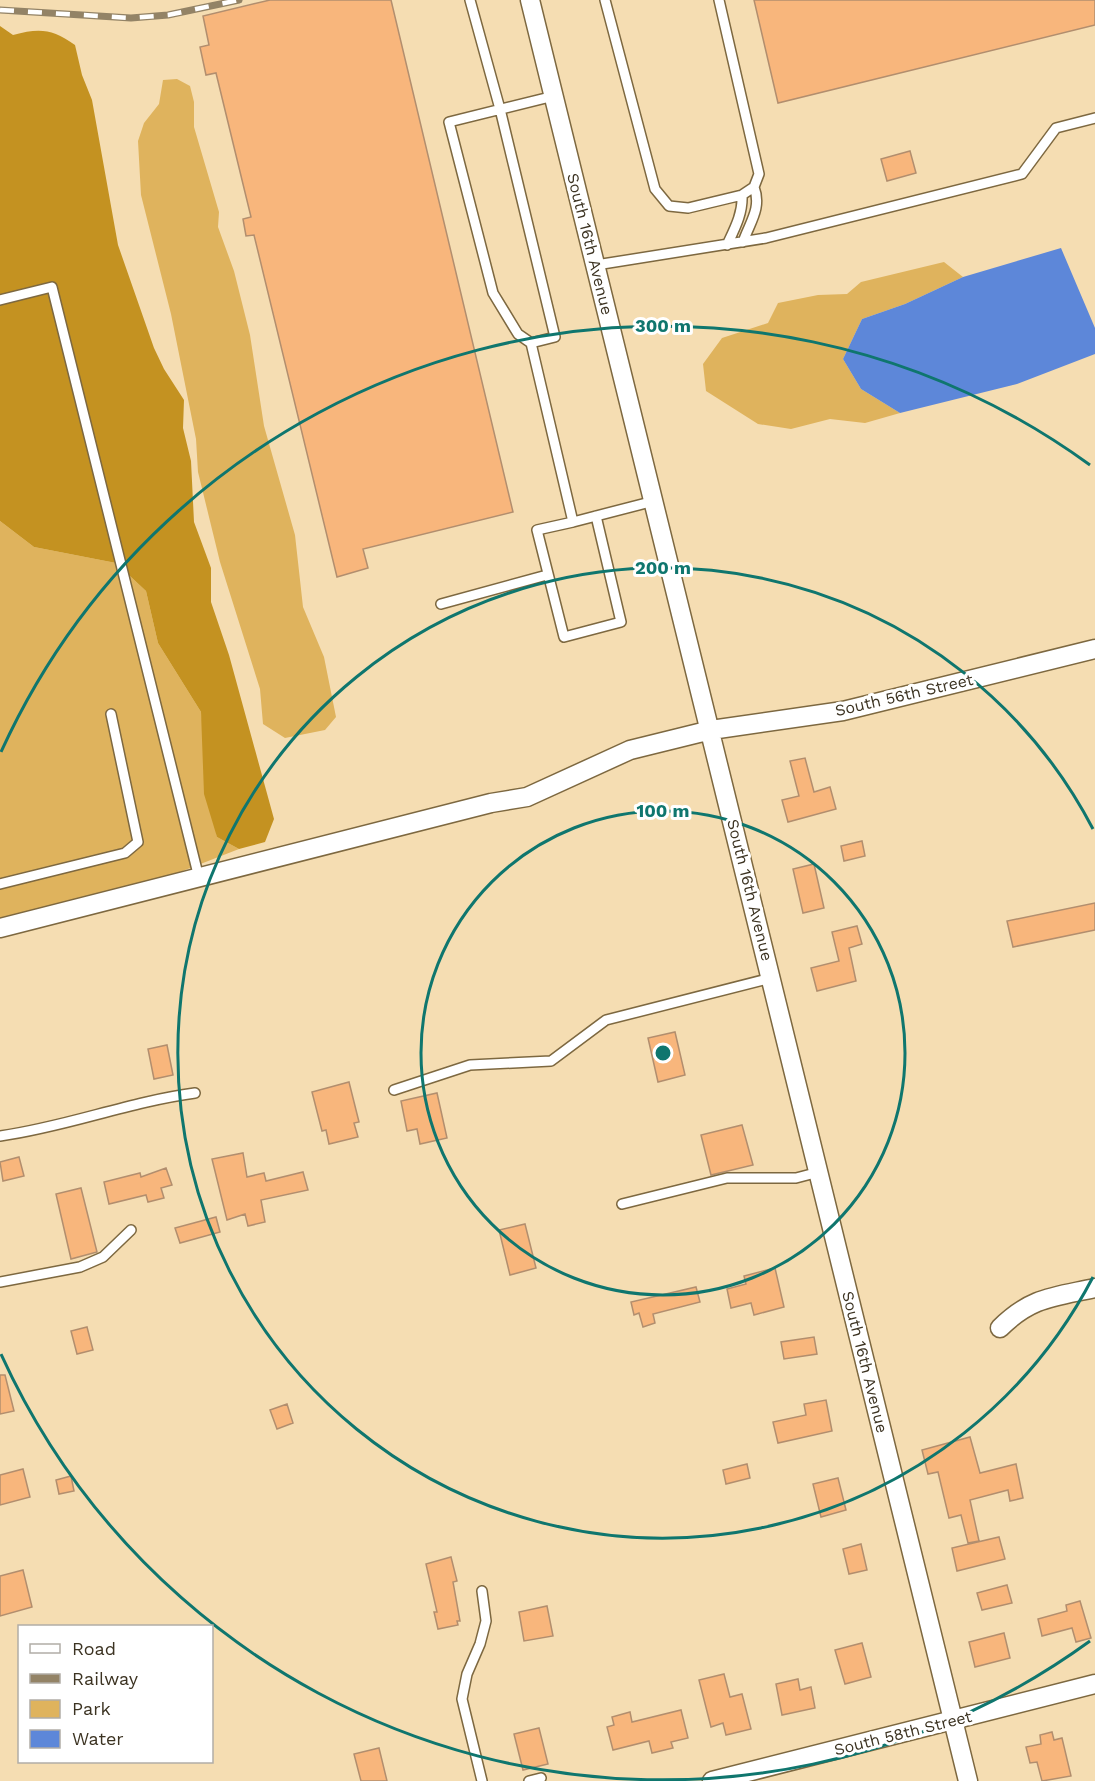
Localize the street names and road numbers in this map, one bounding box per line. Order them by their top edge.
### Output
street label: South 16th Avenue [563,171,617,317]
street label: South 56th Street [833,670,975,720]
street label: South 16th Avenue [723,817,777,963]
street label: South 16th Avenue [838,1289,892,1435]
street label: South 58th Street [832,1707,974,1759]

